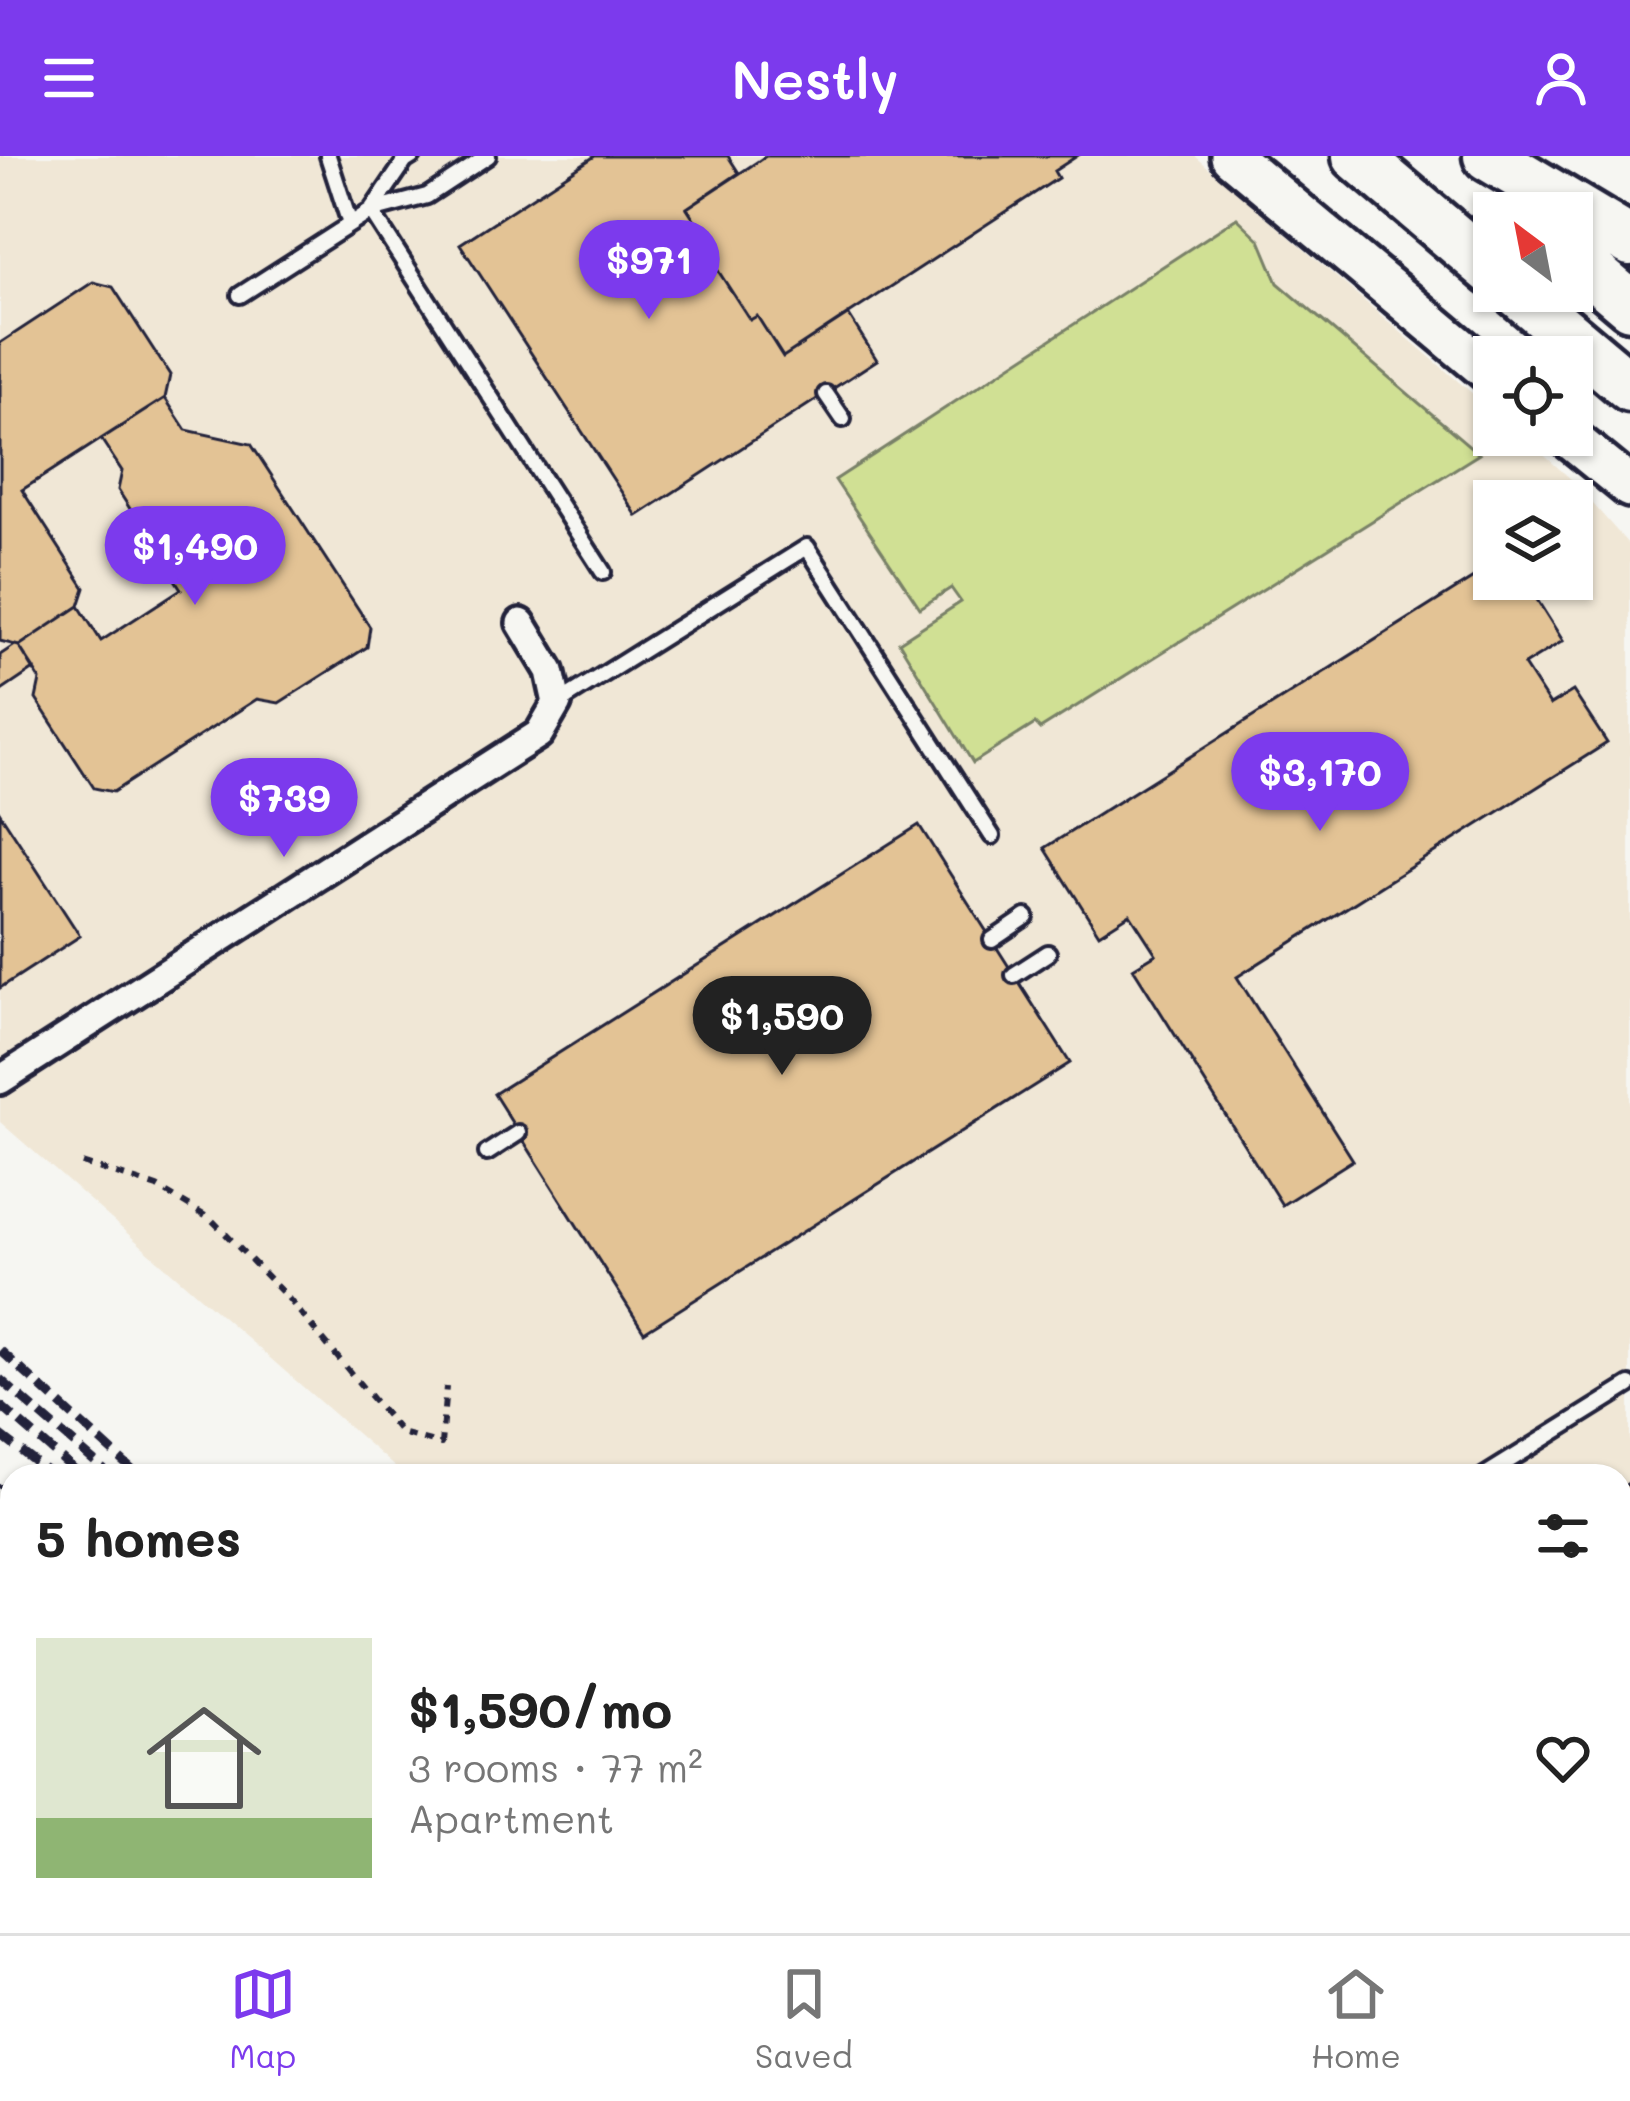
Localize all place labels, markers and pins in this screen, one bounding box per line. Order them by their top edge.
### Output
pin: $971 [578,220,720,322]
pin: $1,490 [97,506,293,608]
pin: $3,170 [1222,732,1418,834]
pin: $739 [213,758,355,860]
pin: $1,590 [684,976,880,1078]

